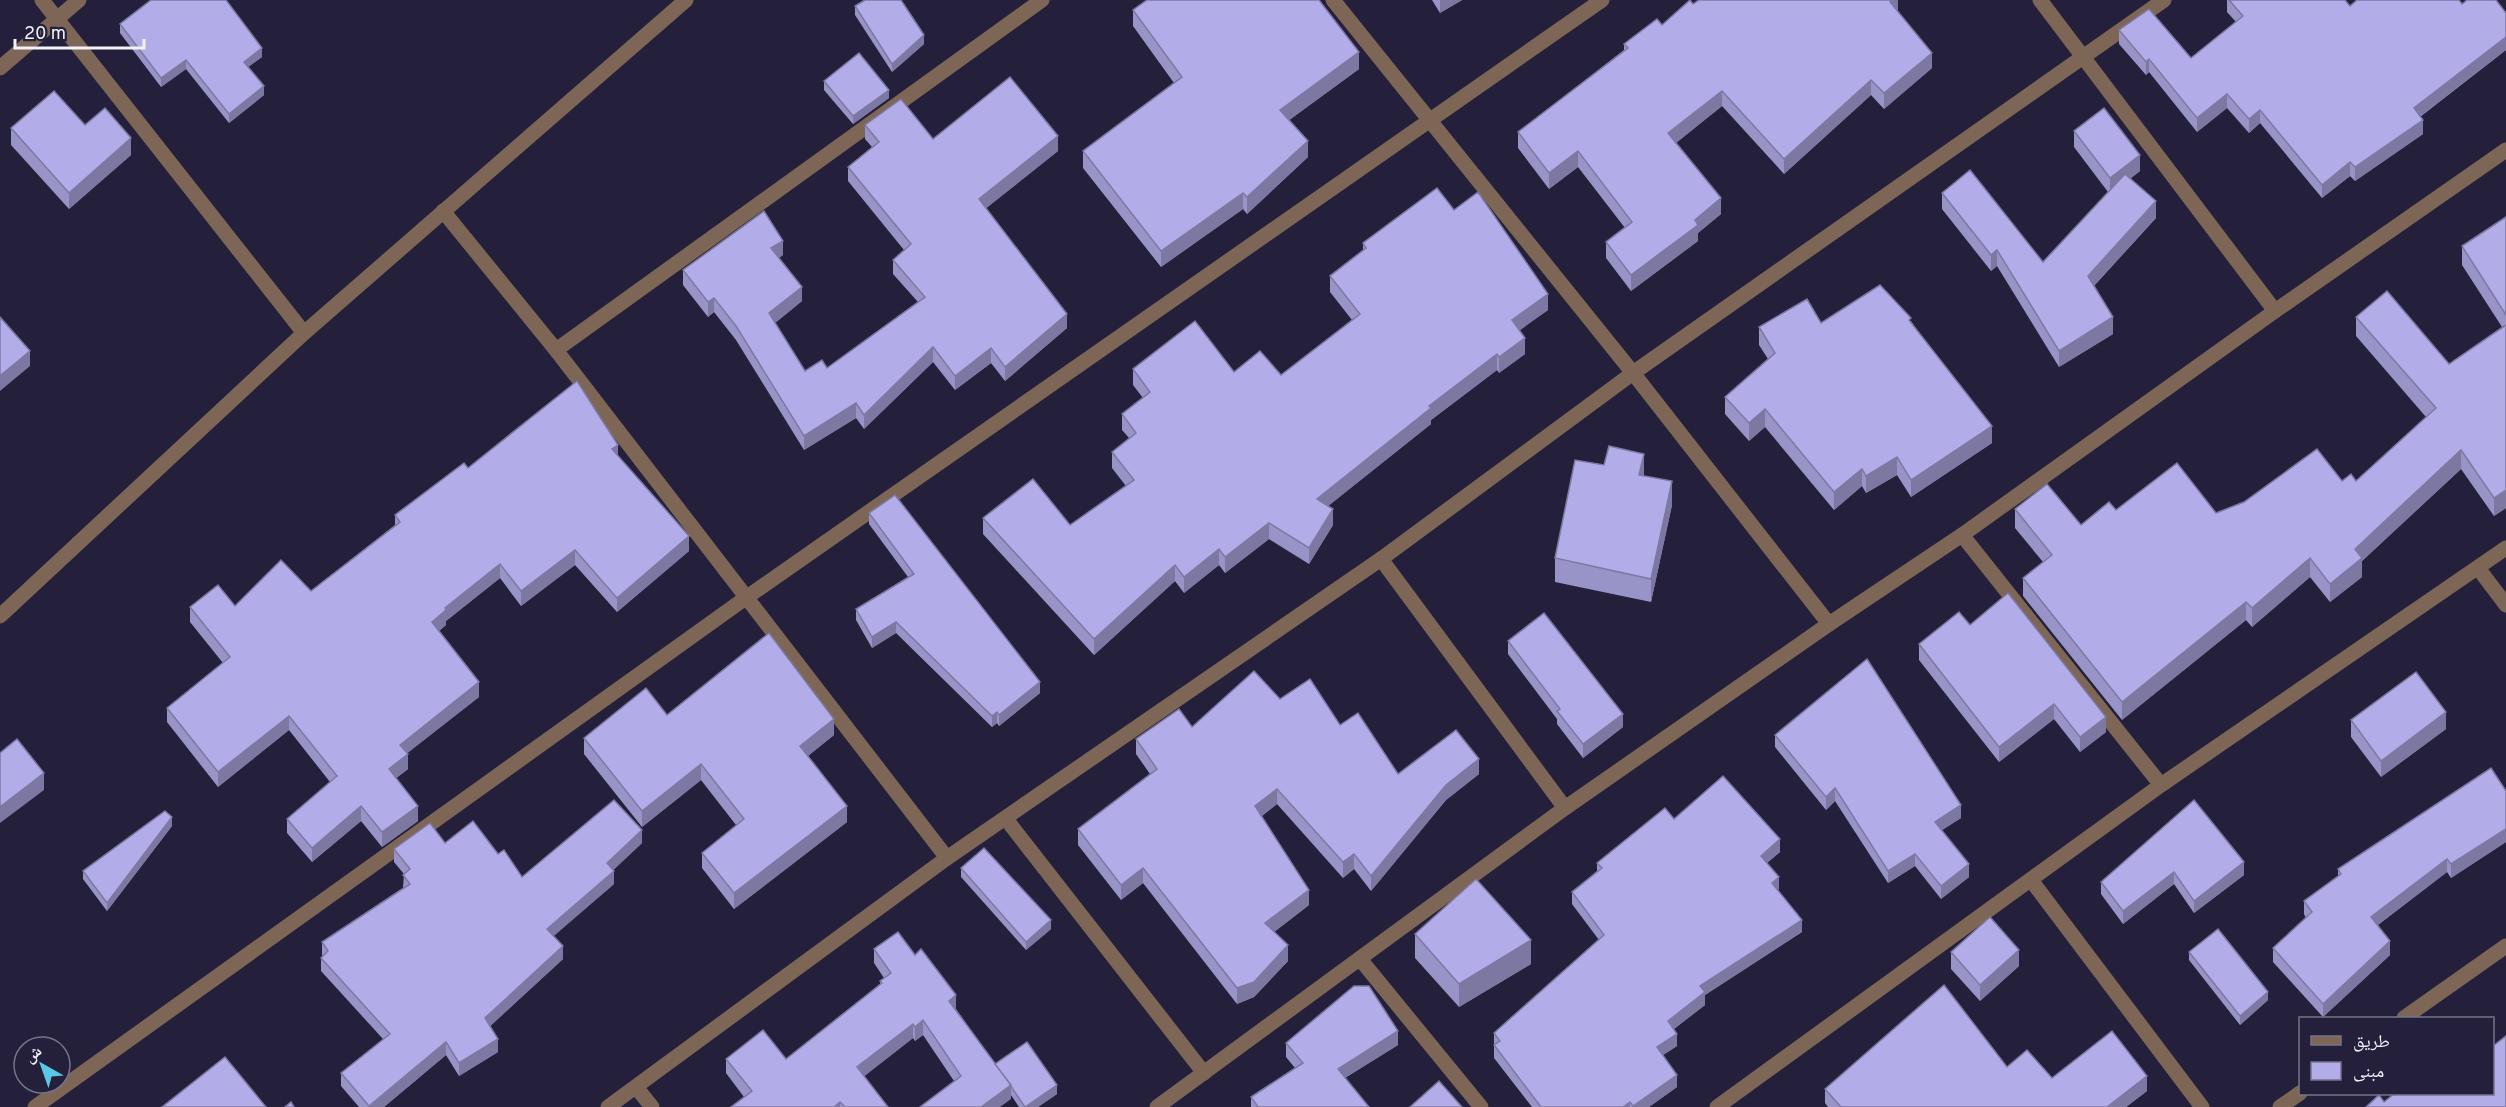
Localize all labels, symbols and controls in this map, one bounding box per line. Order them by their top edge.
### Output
scale bar [15,12,144,50]
text: 20 m [24,23,66,46]
legend [2299,1017,2494,1095]
text: طريق [2353,1031,2390,1054]
north arrow [12,1035,72,1095]
text: ش [21,1042,47,1068]
text: مبنى [2353,1061,2384,1084]

